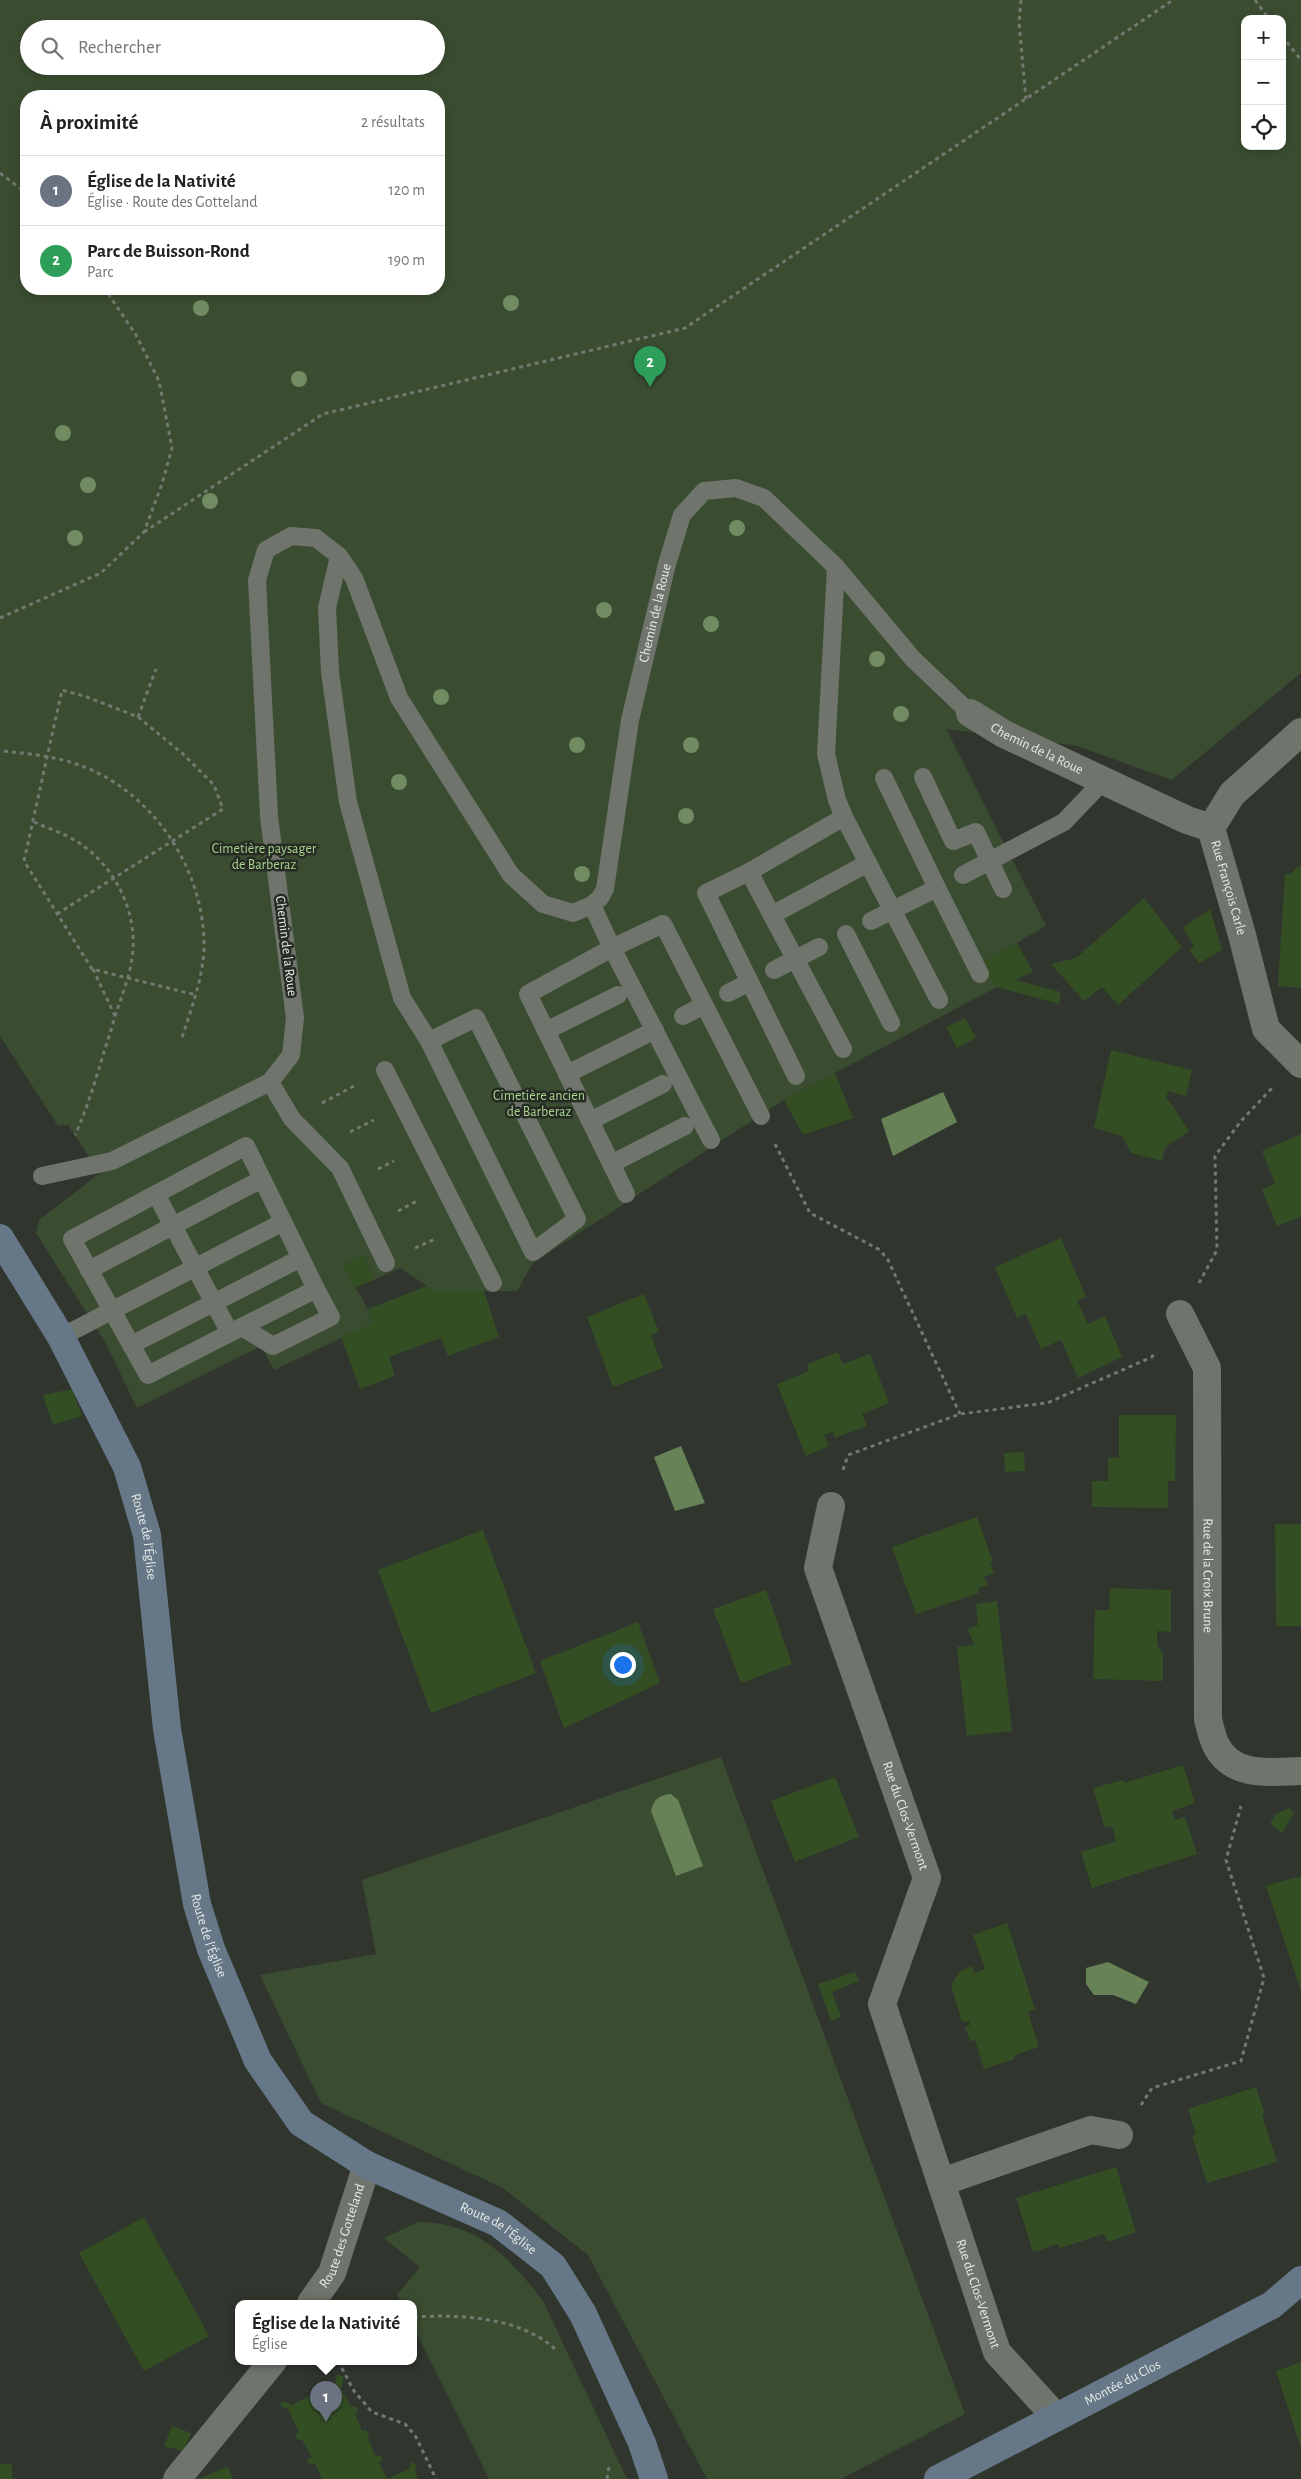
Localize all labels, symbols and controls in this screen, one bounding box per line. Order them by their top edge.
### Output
map controls [1241,15,1286,150]
button: + [1241,15,1286,60]
search box [20,20,445,75]
icon: search [38,34,66,62]
text: Rechercher [78,38,161,57]
button: − [1241,60,1286,105]
button: locate [1241,105,1286,150]
text: À proximité [40,112,138,133]
text: 2 résultats [361,114,425,130]
text: Église de la Nativité [87,172,236,191]
text: 1 [53,182,59,198]
text: 120 m [388,182,425,198]
text: Église · Route des Gotteland [87,194,258,210]
text: Parc de Buisson-Rond [87,242,250,261]
text: 2 [52,252,60,268]
text: 190 m [388,252,425,268]
text: Parc [87,264,113,280]
pin: 2 [634,346,666,387]
street label: Chemin de la Roue [637,562,674,664]
street label: Chemin de la Roue [988,720,1085,777]
street label: Rue François Carle [1208,839,1249,937]
park label: Cimetière paysager de Barberaz [212,842,317,872]
street label: Chemin de la Roue [273,895,299,997]
park label: Cimetière ancien de Barberaz [493,1089,585,1119]
street label: Route de l'Église [128,1492,159,1580]
street label: Rue de la Croix Brune [1200,1518,1215,1633]
your location [610,1652,636,1678]
street label: Rue du Clos-Vermont [880,1760,931,1872]
street label: Route de l'Église [188,1893,229,1980]
street label: Route des Gotteland [317,2182,367,2291]
street label: Route de l'Église [458,2200,539,2257]
street label: Rue du Clos-Vermont [953,2237,1002,2351]
popup [235,2300,417,2365]
text: Église de la Nativité [252,2314,400,2333]
text: Église [252,2336,288,2352]
street label: Montée du Clos [1082,2357,1163,2408]
pin: 1 [310,2381,342,2422]

